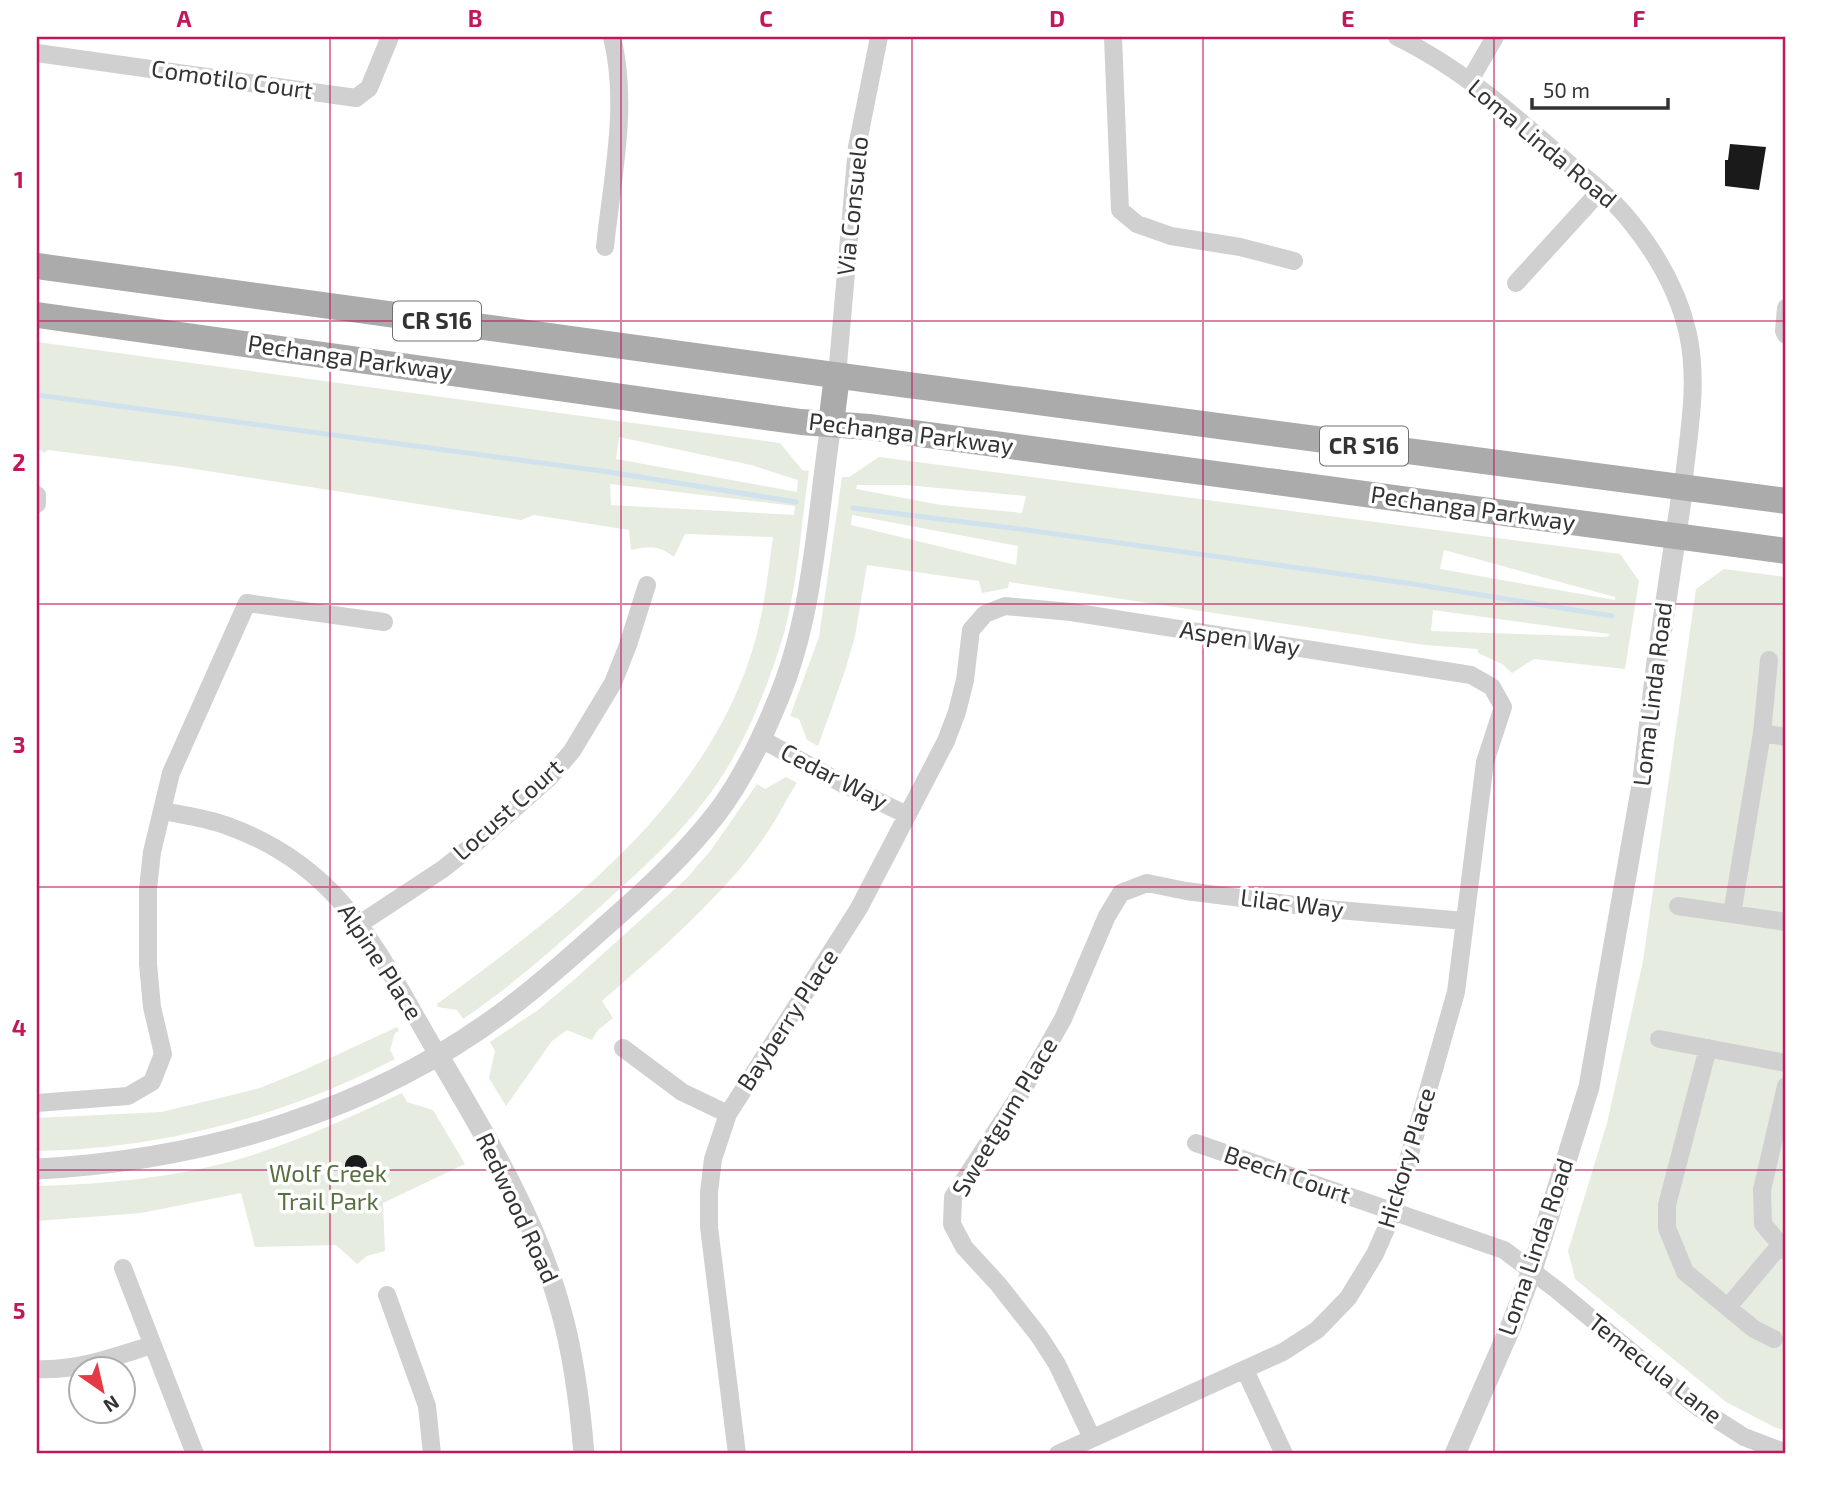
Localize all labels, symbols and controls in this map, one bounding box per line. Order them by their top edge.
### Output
text: A [176,4,192,32]
text: B [468,4,482,32]
text: C [759,4,773,32]
text: D [1049,4,1065,32]
text: E [1341,4,1355,32]
text: F [1633,4,1646,32]
street label: Comotilo Court [150,53,315,104]
scale bar [1532,66,1669,110]
street label: Loma Linda Road [1463,72,1623,214]
text: 50 m [1543,77,1590,102]
street label: Via Consuelo [830,135,873,277]
text: 1 [14,165,24,193]
road number: CR S16 [393,302,481,340]
street label: Pechanga Parkway [246,328,455,385]
street label: Pechanga Parkway [807,406,1016,460]
road number: CR S16 [1320,426,1408,466]
text: 2 [12,448,26,476]
street label: Pechanga Parkway [1369,479,1578,536]
street label: Loma Linda Road [1626,600,1677,788]
street label: Aspen Way [1178,614,1303,661]
text: 3 [12,730,26,758]
street label: Cedar Way [776,736,893,815]
street label: Locust Court [446,752,568,866]
street label: Lilac Way [1239,882,1346,923]
street label: Alpine Place [333,898,430,1025]
street label: Bayberry Place [730,943,843,1095]
text: 4 [12,1013,26,1041]
street label: Sweetgum Place [945,1031,1063,1201]
street label: Hickory Place [1370,1084,1441,1231]
street label: Redwood Road [471,1128,566,1287]
street label: Beech Court [1221,1138,1354,1209]
street label: Loma Linda Road [1491,1154,1578,1339]
park label: Wolf Creek Trail Park [269,1158,387,1215]
text: 5 [13,1296,25,1324]
street label: Temecula Lane [1583,1307,1728,1429]
north arrow [66,1354,136,1424]
text: N [100,1391,124,1418]

